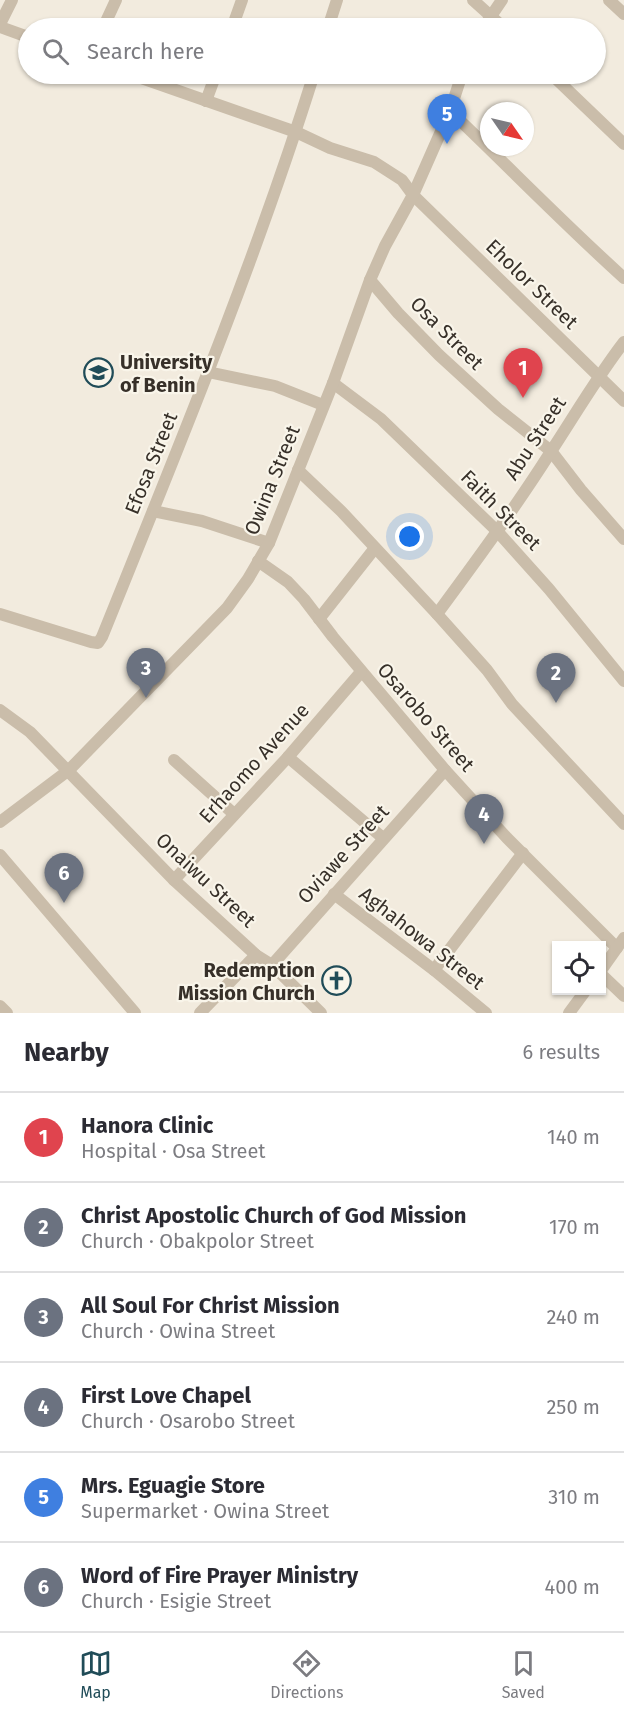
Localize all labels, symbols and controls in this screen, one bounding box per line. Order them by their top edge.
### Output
search box [18,18,606,84]
icon: search [39,35,72,68]
text: Search here [87,38,205,65]
pin: 5 [428,94,466,144]
north arrow [480,102,534,156]
street label: Eholor Street [481,234,584,334]
street label: Osa Street [405,291,489,375]
pin: 1 [504,348,542,398]
place label: University of Benin [120,350,213,397]
school or university icon: University of Benin [83,357,115,389]
street label: Abu Street [499,391,571,484]
street label: Efosa Street [120,408,183,518]
street label: Owina Street [239,421,305,538]
street label: Faith Street [456,465,547,556]
your location [395,522,424,551]
pin: 3 [126,648,166,698]
pin: 2 [536,654,576,703]
street label: Osarobo Street [372,658,480,777]
street label: Erhaomo Avenue [194,698,314,828]
pin: 4 [464,794,504,844]
street label: Oviawe Street [292,799,394,908]
street label: Onaiwu Street [151,828,261,933]
pin: 6 [44,854,84,903]
street label: Aghahowa Street [355,882,490,995]
map controls [552,941,606,995]
button: locate [552,941,606,995]
place label: Redemption Mission Church [178,958,315,1005]
church icon: Redemption Mission Church [320,965,352,997]
text: Nearby [24,1037,109,1068]
text: 6 results [523,1040,600,1064]
text: Hanora Clinic [81,1112,213,1139]
text: 1 [39,1125,48,1149]
text: 140 m [547,1125,600,1149]
text: Hospital · Osa Street [81,1139,266,1163]
text: Christ Apostolic Church of God Mission [81,1202,467,1229]
text: 2 [38,1215,49,1239]
text: 170 m [549,1215,600,1239]
text: Church · Obakpolor Street [81,1229,314,1253]
text: All Soul For Christ Mission [81,1292,340,1319]
text: 3 [38,1305,49,1329]
text: 240 m [546,1305,600,1329]
text: Church · Owina Street [81,1319,275,1343]
text: First Love Chapel [81,1382,251,1409]
text: 4 [38,1395,49,1419]
text: 250 m [546,1395,600,1419]
text: Church · Osarobo Street [81,1409,295,1433]
text: Mrs. Eguagie Store [81,1472,265,1499]
text: 5 [38,1485,49,1509]
text: 310 m [548,1485,600,1509]
text: Supermarket · Owina Street [81,1499,329,1523]
text: Word of Fire Prayer Ministry [81,1562,358,1589]
text: 6 [38,1575,49,1599]
text: 400 m [545,1575,600,1599]
text: Church · Esigie Street [81,1589,271,1613]
tab: Map [79,1647,112,1702]
tab: Directions [270,1647,344,1702]
tab: Saved [502,1647,545,1702]

